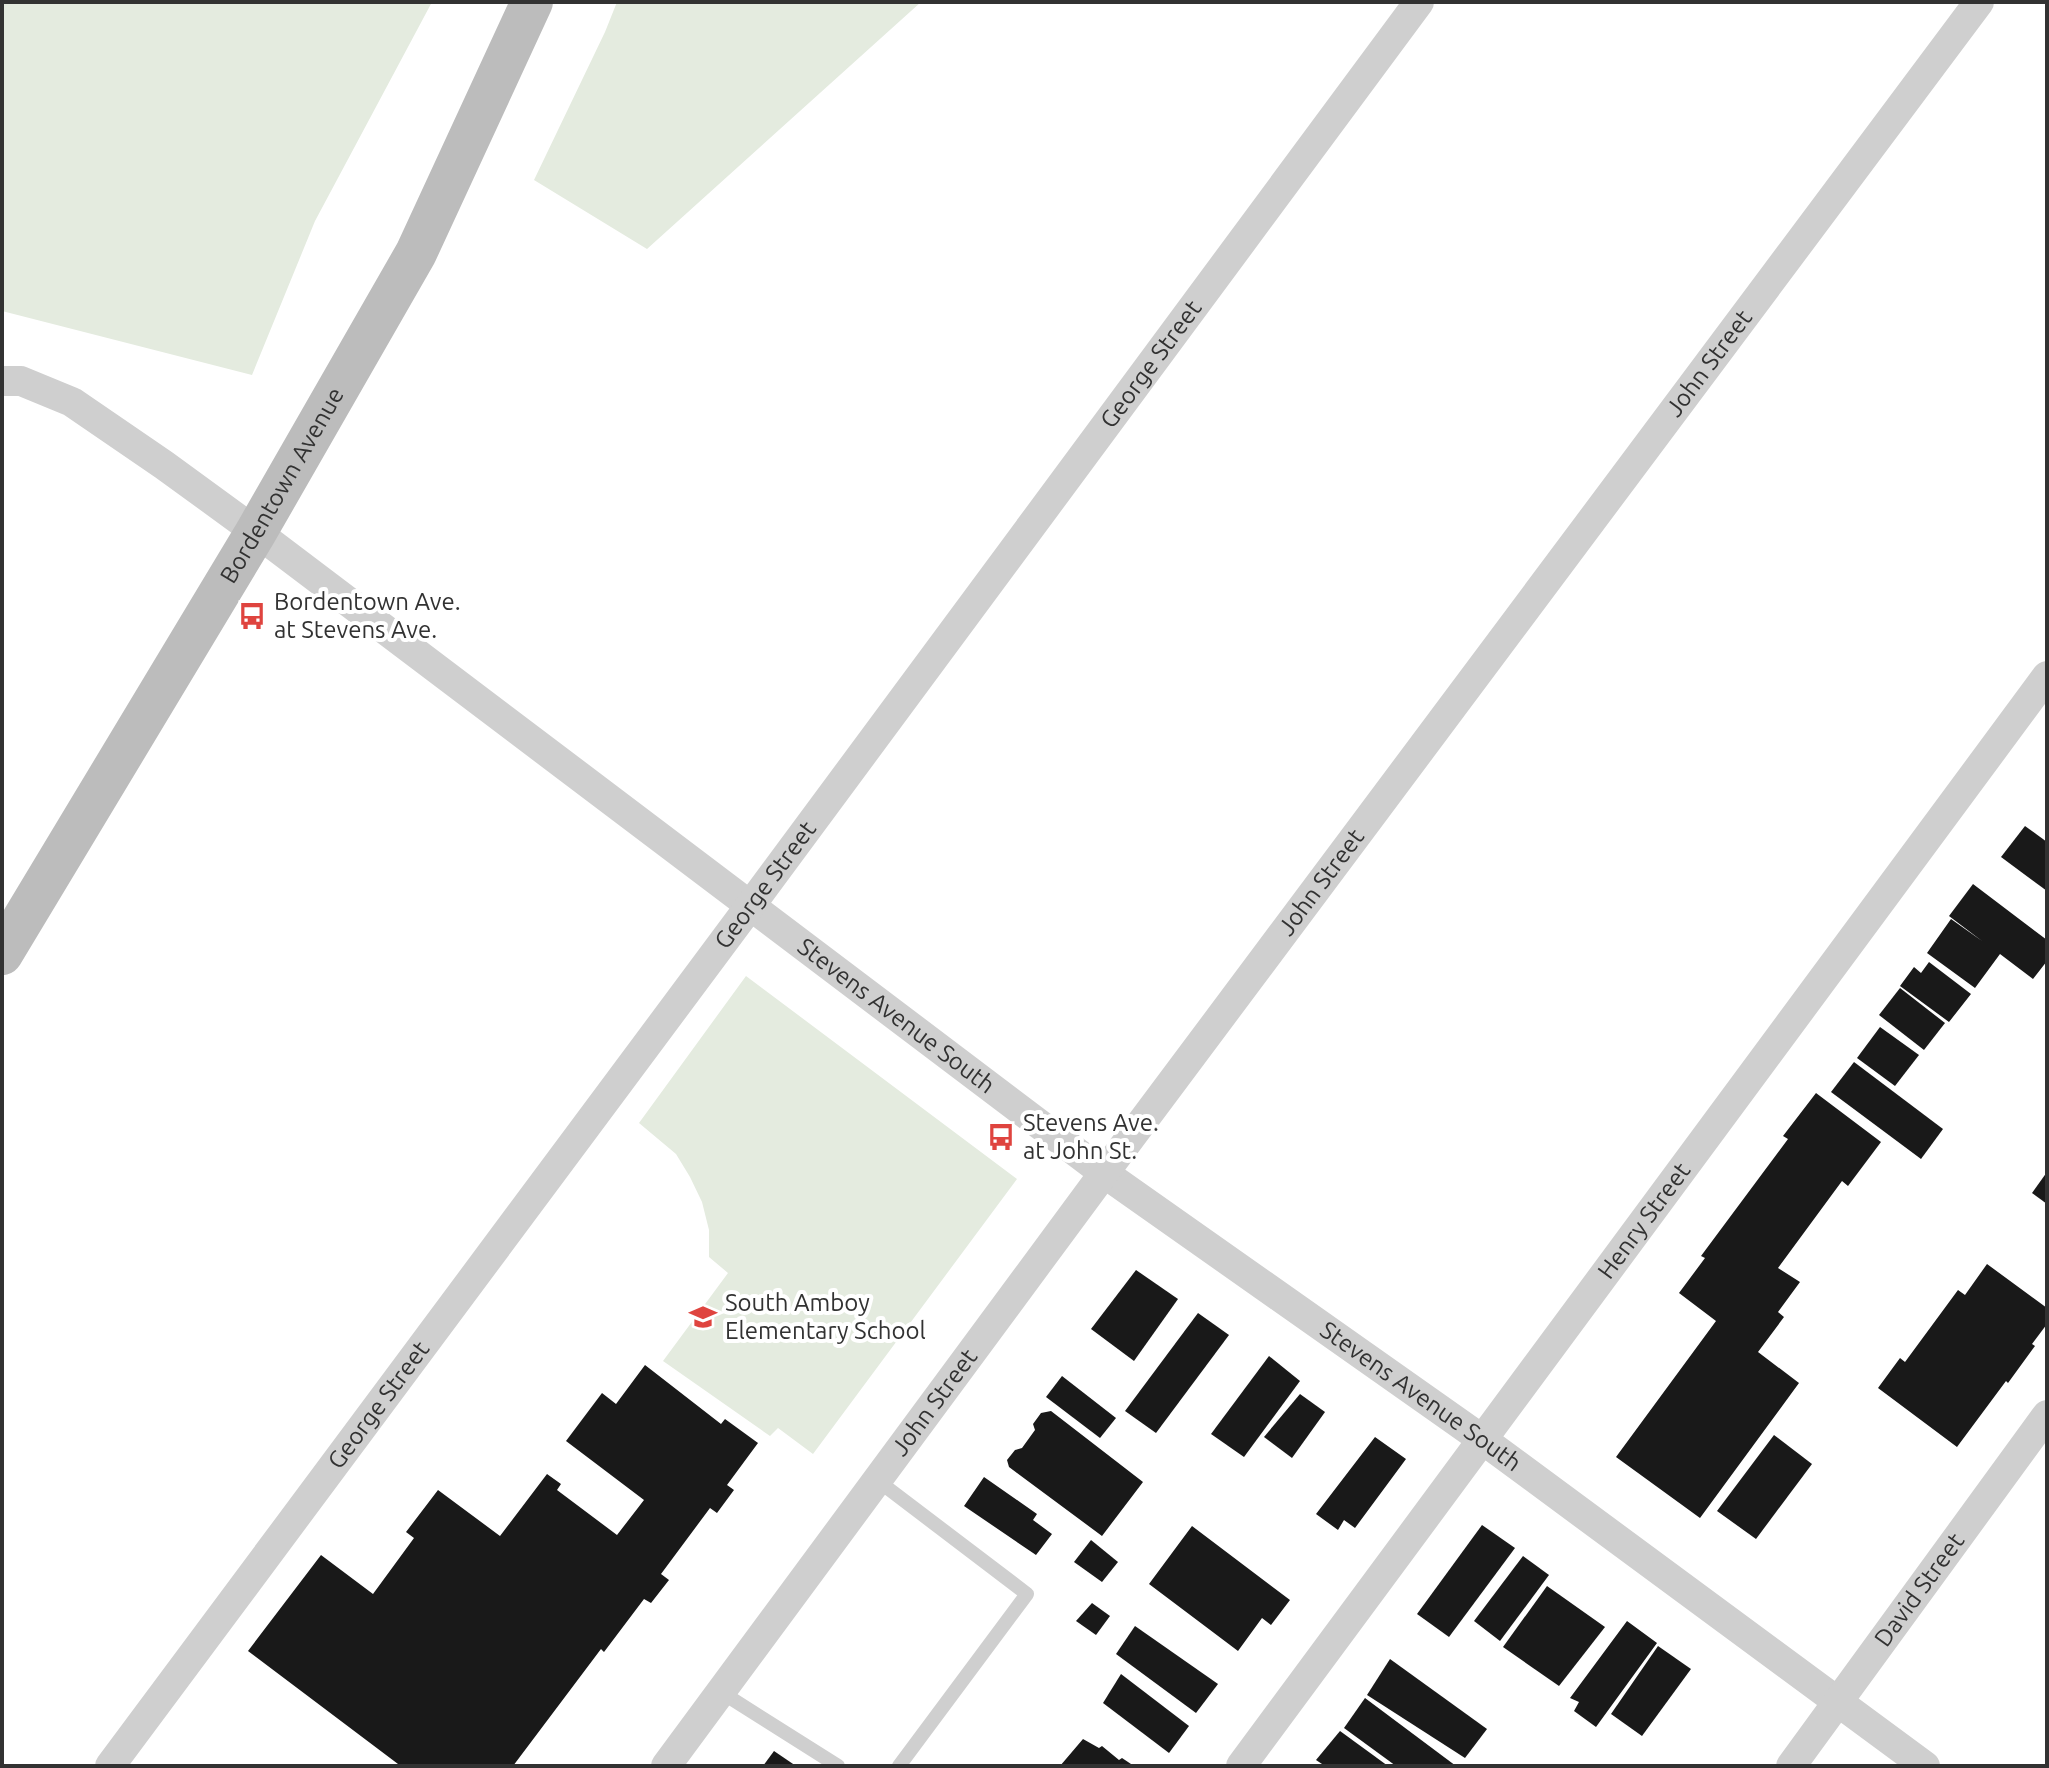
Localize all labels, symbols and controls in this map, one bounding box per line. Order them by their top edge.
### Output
street label: George Street [1095,294,1207,433]
street label: John Street [1660,304,1757,421]
street label: Bordentown Avenue [214,383,349,588]
place label: Bordentown Ave. at Stevens Ave. [274,588,461,643]
bus stop icon: Bordentown Ave. at Stevens Ave. [237,601,267,631]
street label: George Street [709,815,821,954]
street label: John Street [1272,823,1370,941]
street label: Stevens Avenue South [793,932,1000,1099]
place label: Stevens Ave. at John St. [1023,1109,1159,1164]
bus stop icon: Stevens Ave. at John St. [986,1122,1016,1152]
street label: Henry Street [1592,1157,1696,1284]
place label: South Amboy Elementary School [725,1289,926,1344]
school or university icon: South Amboy Elementary School [688,1302,718,1332]
street label: Stevens Avenue South [1315,1316,1527,1476]
street label: George Street [322,1335,435,1474]
street label: John Street [886,1343,983,1461]
street label: David Street [1869,1527,1970,1651]

